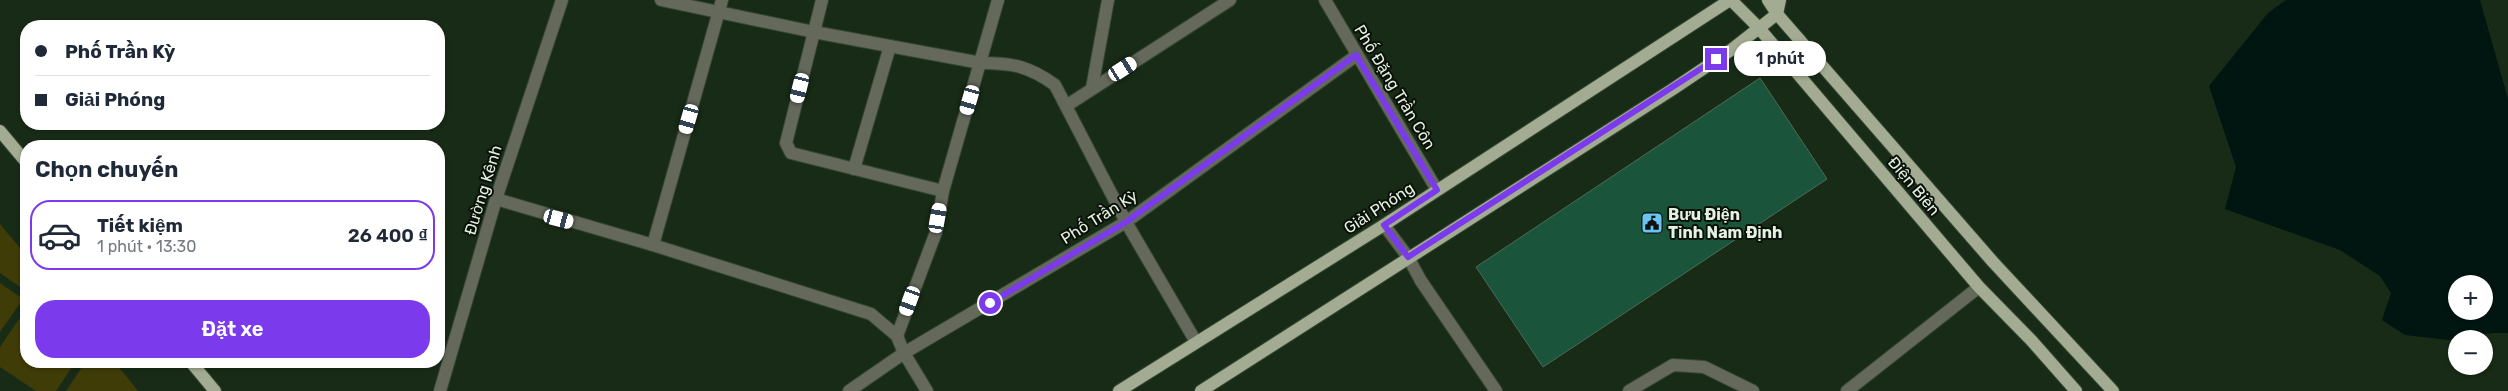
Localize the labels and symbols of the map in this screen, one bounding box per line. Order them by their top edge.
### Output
street label: Phố Đặng Trần Côn [1350,21,1441,153]
callout: 1 phút [1734,42,1826,76]
route end [1705,48,1727,70]
car [1106,55,1139,83]
car [789,72,810,104]
car [958,84,981,116]
car [677,103,700,135]
street label: Đường Kênh [460,143,506,237]
street label: Điện Biên [1884,153,1944,219]
street label: Giải Phóng [1340,178,1418,238]
street label: Phố Trần Kỳ [1056,185,1141,248]
car [928,202,947,234]
place label: Bưu Điện Tỉnh Nam Định [1668,205,1783,242]
car [542,208,575,230]
public building icon: Bưu Điện Tỉnh Nam Định [1640,211,1664,235]
car [897,284,922,318]
route start [979,292,1001,314]

